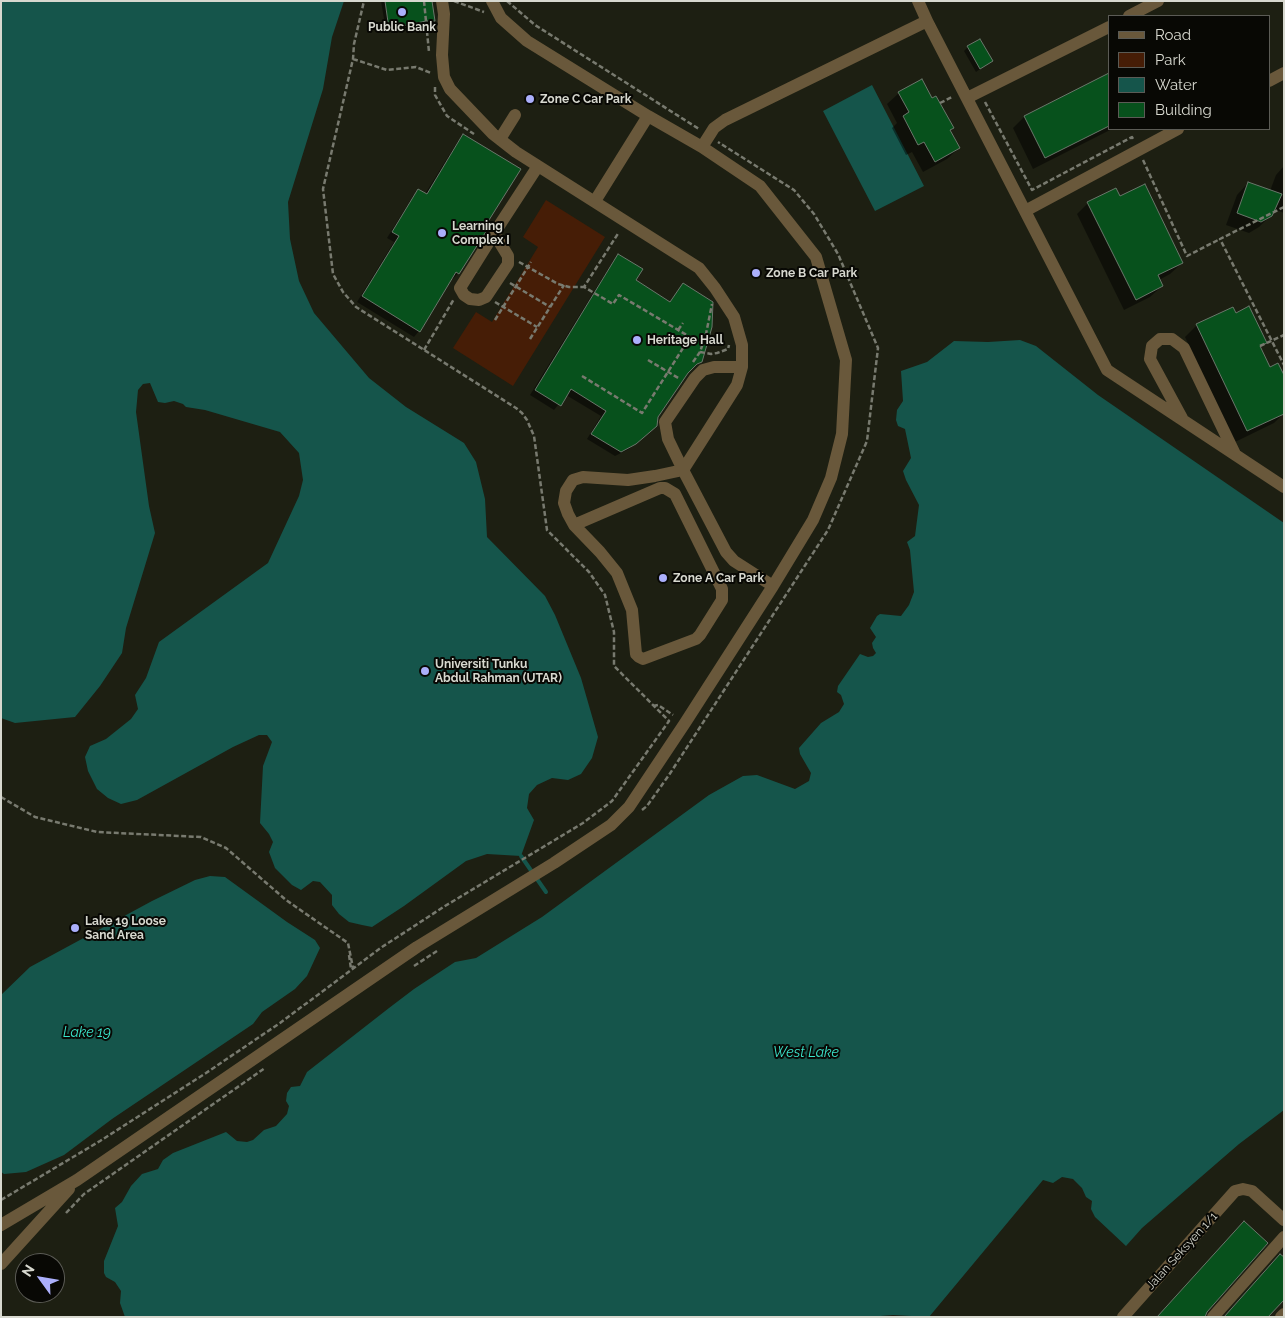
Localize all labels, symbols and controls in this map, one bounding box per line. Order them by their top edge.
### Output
marker: Public Bank [396,6,408,18]
legend [1108,15,1270,130]
place label: Public Bank [368,20,436,34]
text: Road [1155,26,1191,44]
text: Park [1155,51,1186,69]
text: Water [1155,76,1197,94]
place label: Zone C Car Park [540,92,631,106]
marker: Zone C Car Park [524,93,536,105]
text: Building [1155,101,1212,119]
place label: Learning Complex I [452,219,510,247]
marker: Learning Complex I [436,227,448,239]
place label: Zone B Car Park [766,266,857,280]
marker: Zone B Car Park [750,267,762,279]
place label: Heritage Hall [647,333,723,347]
marker: Heritage Hall [631,334,643,346]
place label: Zone A Car Park [673,571,764,585]
marker: Zone A Car Park [657,572,669,584]
place label: Universiti Tunku Abdul Rahman (UTAR) [435,657,562,685]
marker: Universiti Tunku Abdul Rahman (UTAR) [419,665,431,677]
place label: Lake 19 Loose Sand Area [85,914,166,942]
marker: Lake 19 Loose Sand Area [69,922,81,934]
water label: Lake 19 [63,1025,111,1041]
water label: West Lake [773,1045,839,1061]
street label: Jalan Seksyen 1/1 [1144,1209,1220,1293]
north arrow [15,1253,65,1303]
text: N [19,1262,38,1279]

